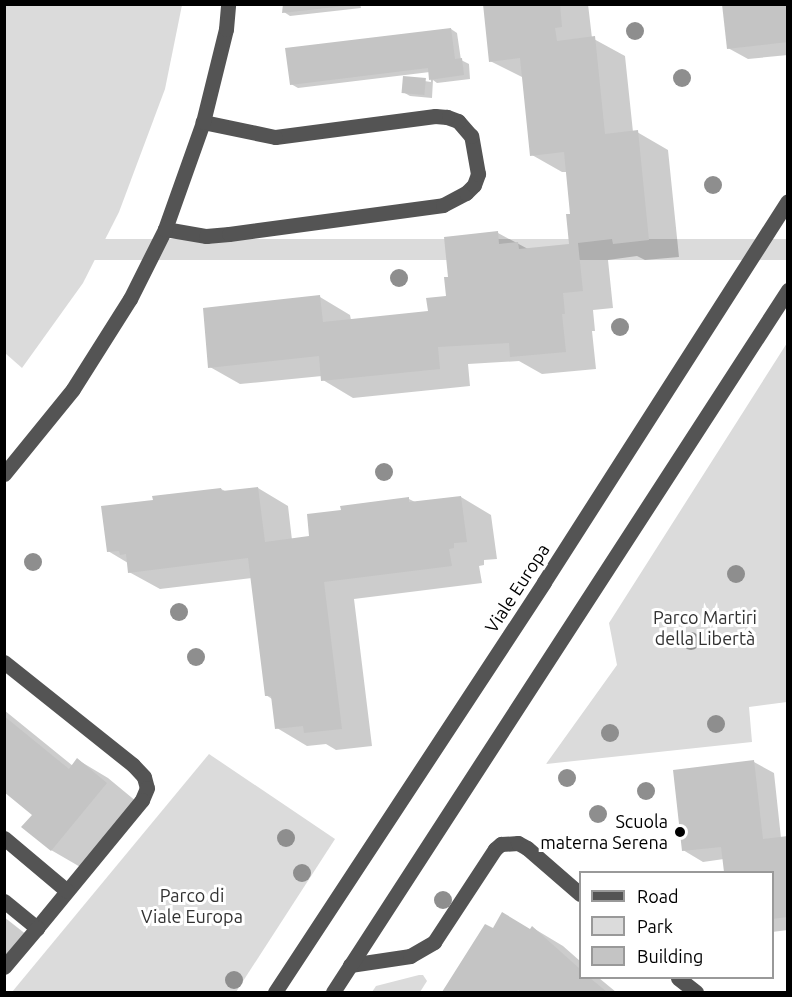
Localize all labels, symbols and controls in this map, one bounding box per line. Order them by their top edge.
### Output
street label: Viale Europa [480,539,554,637]
park label: Parco Martiri della Libertà [653,607,757,650]
place label: Scuola materna Serena [540,811,668,854]
marker: Scuola materna Serena [673,825,687,839]
legend [579,871,774,979]
park label: Parco di Viale Europa [141,885,243,928]
text: Road [637,886,679,906]
text: Park [637,916,673,936]
text: Building [637,946,703,966]

